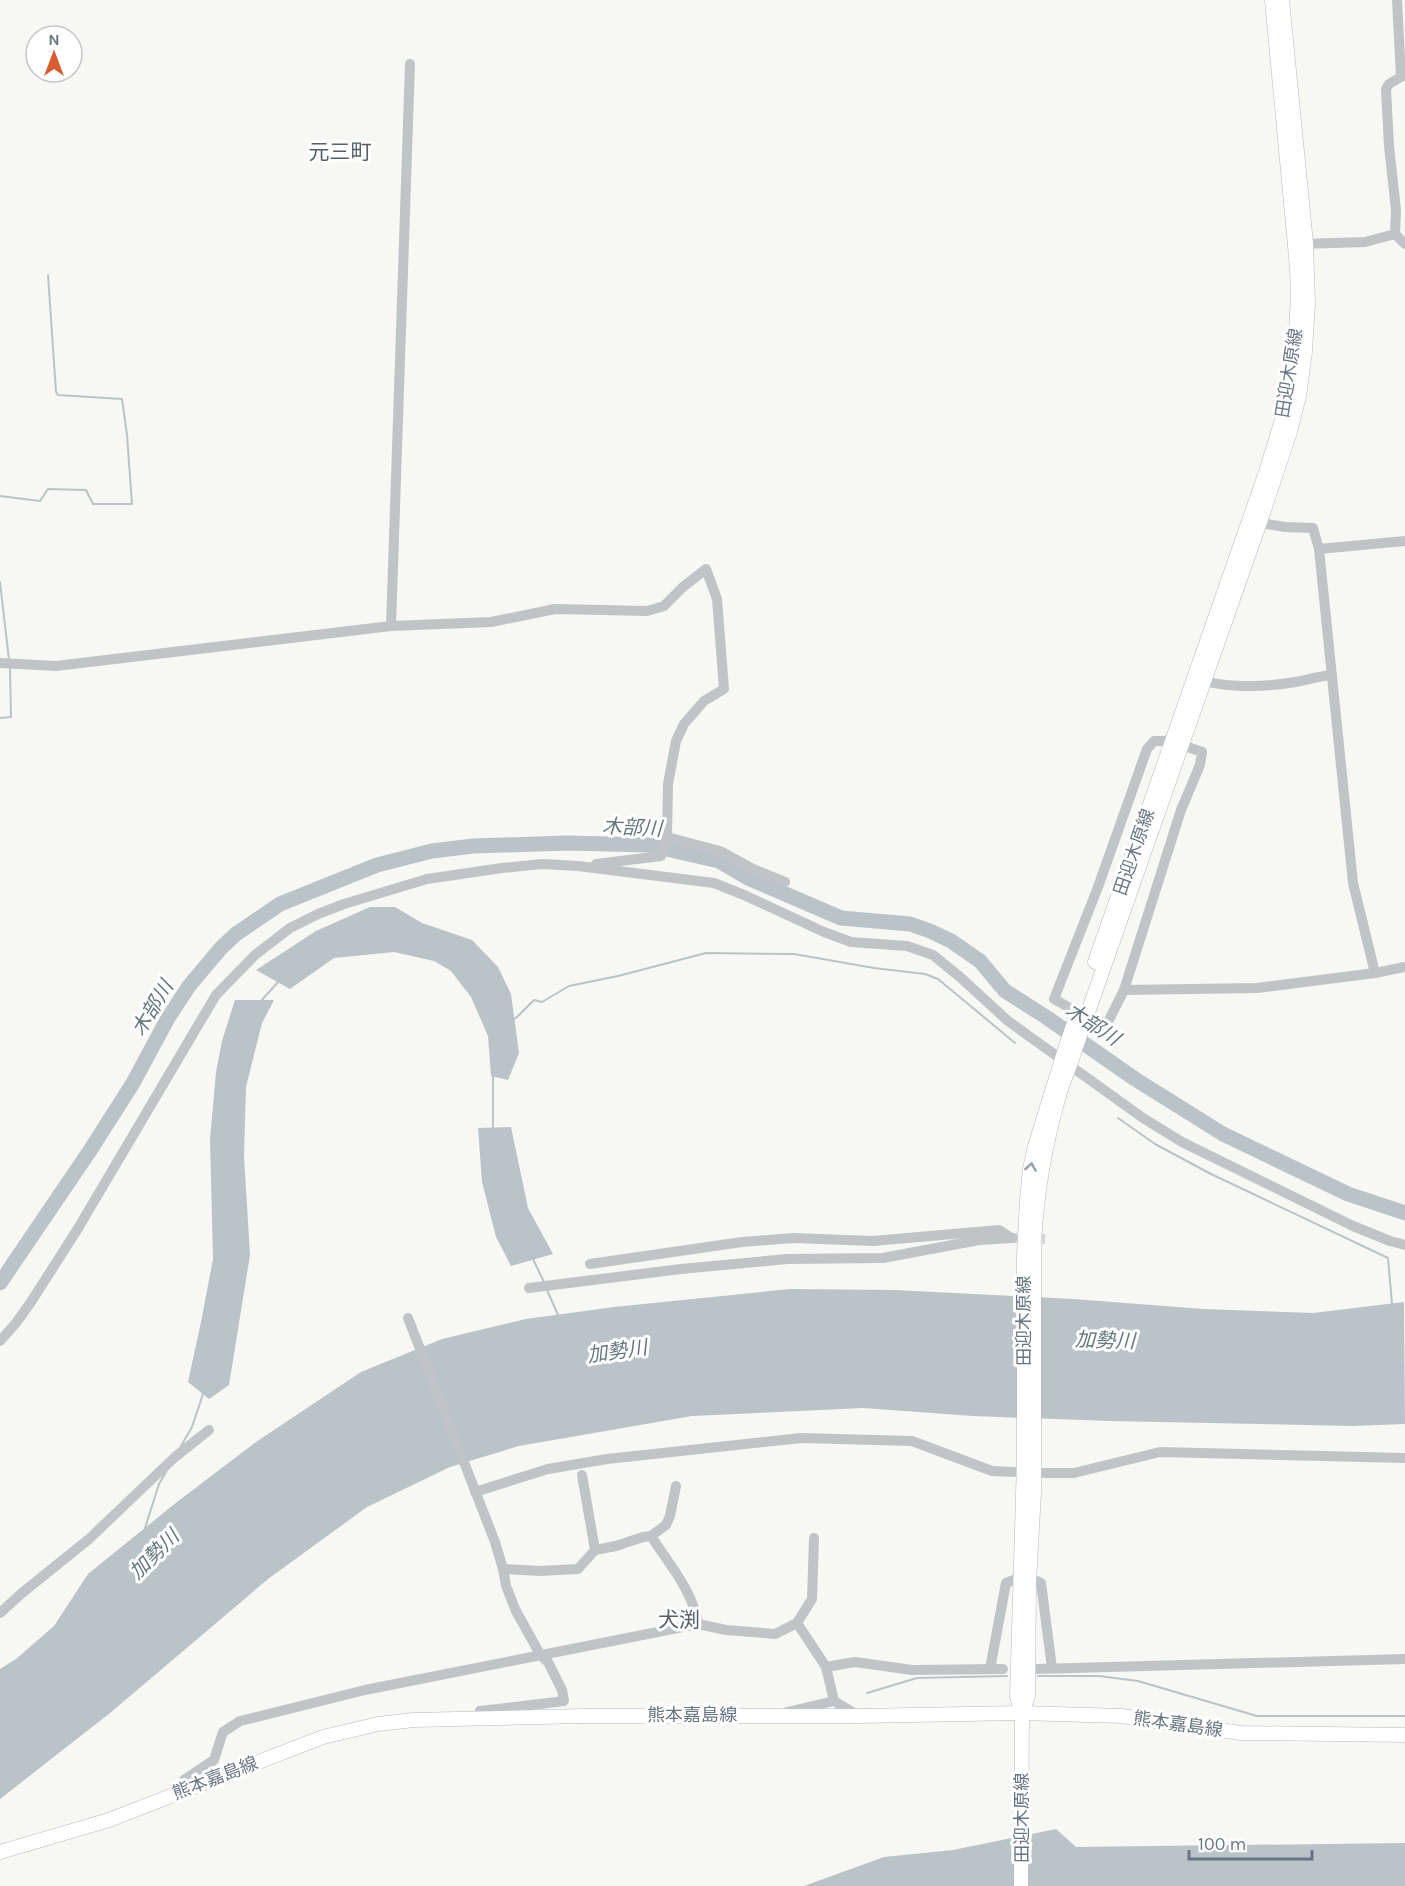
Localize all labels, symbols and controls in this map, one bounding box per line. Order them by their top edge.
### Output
north arrow [24,24,84,84]
text: N [48,30,60,49]
district label: 元三町 [309,140,372,164]
street label: 田迎木原線 [1271,327,1307,419]
street label: 田迎木原線 [1109,806,1159,898]
water label: 木部川 [601,814,665,841]
water label: 木部川 [127,975,179,1040]
water label: 木部川 [1061,998,1126,1051]
one-way arrow [1024,1163,1036,1172]
street label: 田迎木原線 [1013,1276,1035,1366]
water label: 加勢川 [1075,1328,1137,1353]
water label: 加勢川 [586,1336,650,1367]
water label: 加勢川 [125,1524,185,1584]
district label: 犬渕 [658,1608,700,1632]
street label: 熊本嘉島線 [647,1704,737,1726]
street label: 熊本嘉島線 [1132,1707,1224,1741]
street label: 熊本嘉島線 [169,1752,261,1804]
street label: 田迎木原線 [1011,1773,1033,1863]
scale bar [1189,1823,1312,1861]
text: 100 m [1198,1833,1246,1855]

